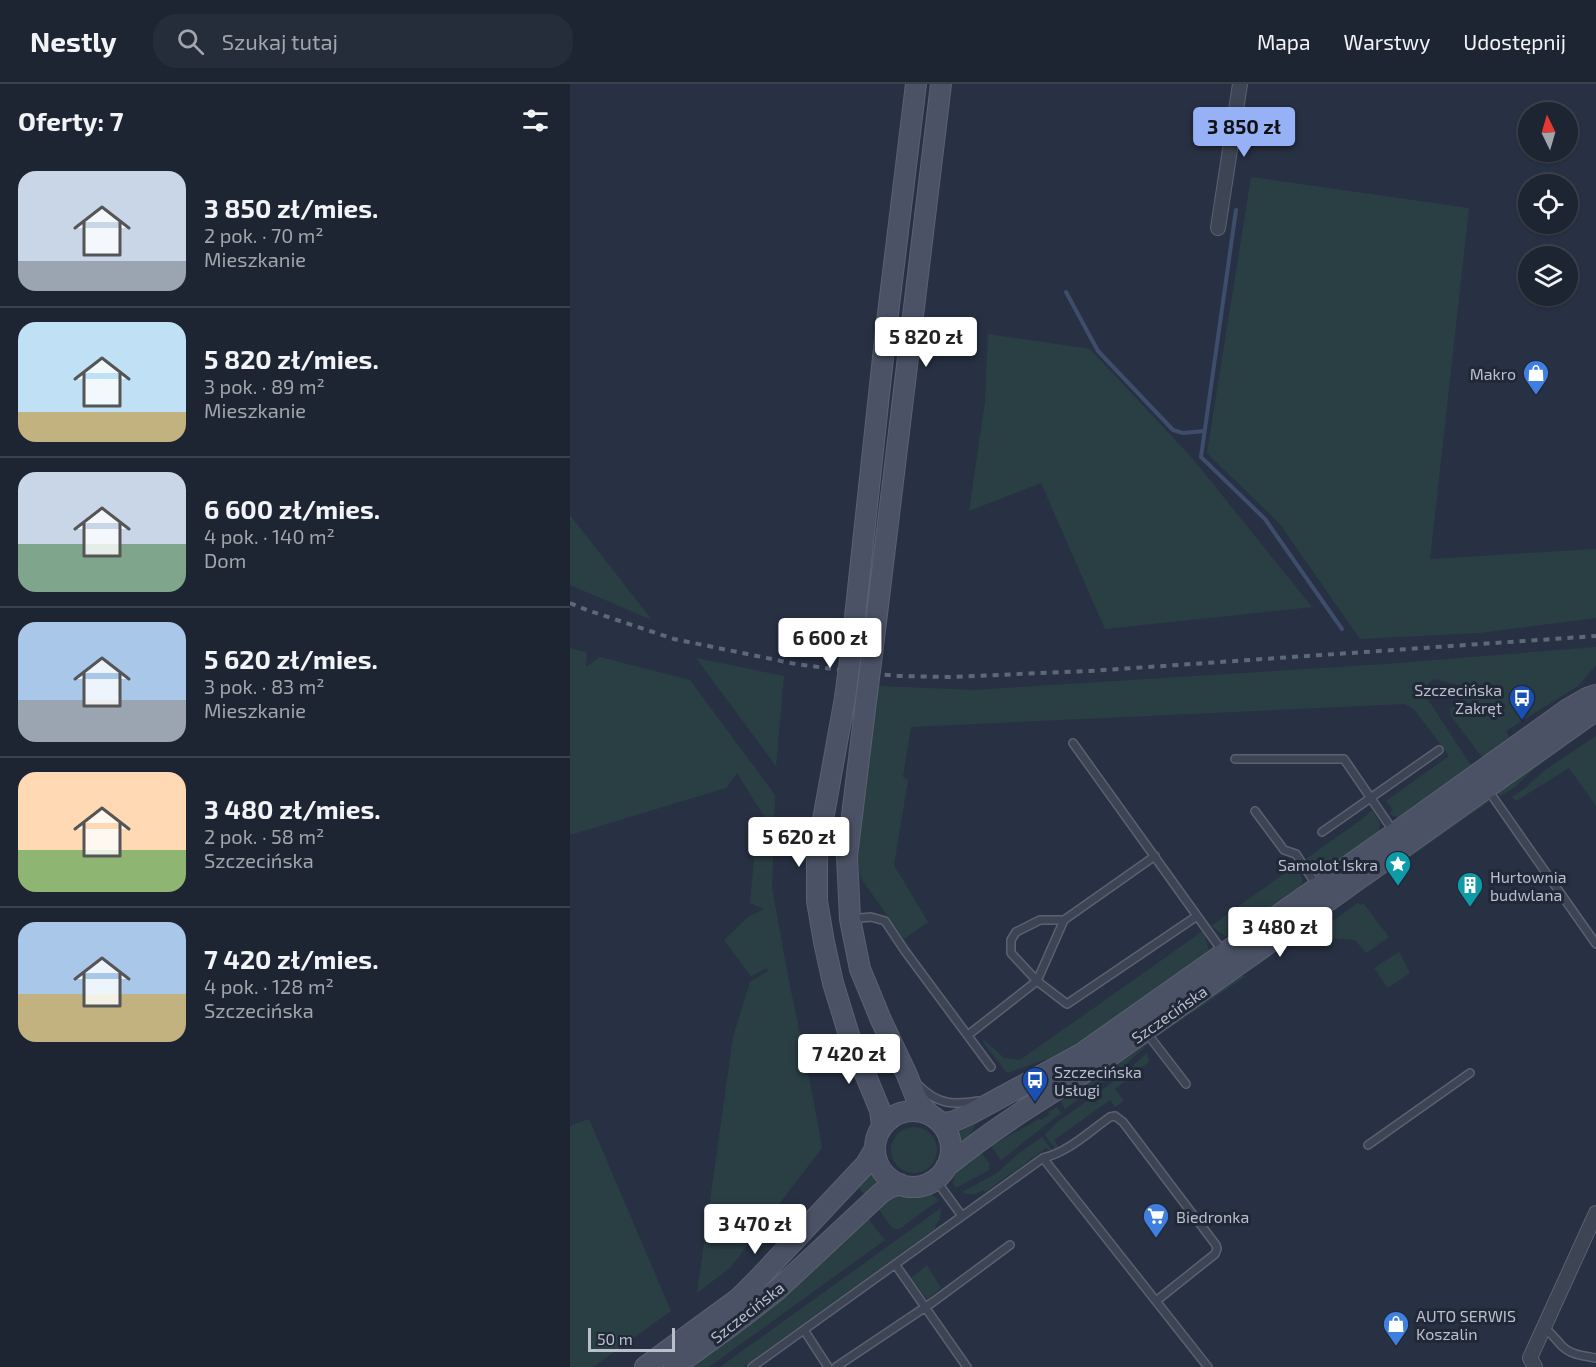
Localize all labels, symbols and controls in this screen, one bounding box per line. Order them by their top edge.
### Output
search box [153,14,573,68]
text: Nestly [30,24,117,58]
icon: search [174,25,207,58]
text: Szukaj tutaj [222,28,338,54]
text: Mapa [1257,29,1311,54]
text: Warstwy [1344,29,1430,54]
text: Udostępnij [1463,29,1566,54]
north arrow [1518,102,1578,162]
map controls [1518,102,1578,306]
icon: filters [519,104,552,137]
text: Oferty: 7 [18,105,123,136]
pin: 3 850 zł [1182,107,1306,158]
text: 3 850 zł [1207,114,1281,138]
button: locate [1518,174,1578,234]
text: 3 850 zł/mies. [204,192,378,223]
icon: home [66,195,138,267]
text: 2 pok. · 70 m² [204,223,324,247]
button: layers [1518,246,1578,306]
text: Mieszkanie [204,247,306,271]
pin: 5 820 zł [864,317,988,368]
text: 5 820 zł [889,324,963,348]
text: 5 820 zł/mies. [204,343,379,374]
icon: home [66,346,138,418]
shop icon: Makro [1521,358,1551,396]
place label: Makro [1470,364,1516,383]
text: 3 pok. · 89 m² [204,374,325,398]
text: Mieszkanie [204,398,306,422]
text: 6 600 zł/mies. [204,493,380,524]
icon: home [66,496,138,568]
text: 4 pok. · 140 m² [204,524,335,548]
text: Dom [204,548,246,572]
pin: 6 600 zł [768,618,892,669]
text: 6 600 zł [792,625,868,649]
text: 5 620 zł/mies. [204,643,378,674]
icon: home [66,646,138,718]
text: 3 pok. · 83 m² [204,674,324,698]
place label: Szczecińska Zakręt [1414,680,1502,717]
bus stop icon: Szczecińska Zakręt [1507,683,1537,721]
text: Mieszkanie [204,698,306,722]
text: 3 480 zł/mies. [204,793,381,824]
icon: home [66,796,138,868]
pin: 5 620 zł [737,817,861,868]
text: 2 pok. · 58 m² [204,824,324,848]
text: 5 620 zł [762,824,836,848]
text: Szczecińska [204,848,314,872]
place icon: Samolot Iskra [1383,849,1413,887]
place label: Samolot Iskra [1278,855,1378,874]
place label: Hurtownia budwlana [1490,867,1567,904]
building icon: Hurtownia budwlana [1455,870,1485,908]
pin: 3 480 zł [1218,907,1342,958]
text: 3 480 zł [1242,914,1318,938]
text: 7 420 zł/mies. [204,943,378,974]
icon: home [66,946,138,1018]
text: 4 pok. · 128 m² [204,974,334,998]
street label: Szczecińska [1128,981,1210,1047]
text: Szczecińska [204,998,314,1022]
pin: 7 420 zł [787,1034,911,1085]
text: 7 420 zł [812,1041,886,1065]
place label: Szczecińska Usługi [1054,1062,1142,1099]
bus stop icon: Szczecińska Usługi [1020,1065,1050,1103]
supermarket icon: Biedronka [1141,1201,1171,1239]
pin: 3 470 zł [693,1204,817,1255]
place label: Biedronka [1176,1207,1249,1226]
text: 3 470 zł [718,1211,792,1235]
street label: Szczecińska [707,1277,787,1347]
place label: AUTO SERWIS Koszalin [1416,1306,1516,1343]
shop icon: AUTO SERWIS Koszalin [1381,1309,1411,1347]
scale bar [588,1325,675,1352]
text: 50 m [597,1329,633,1348]

